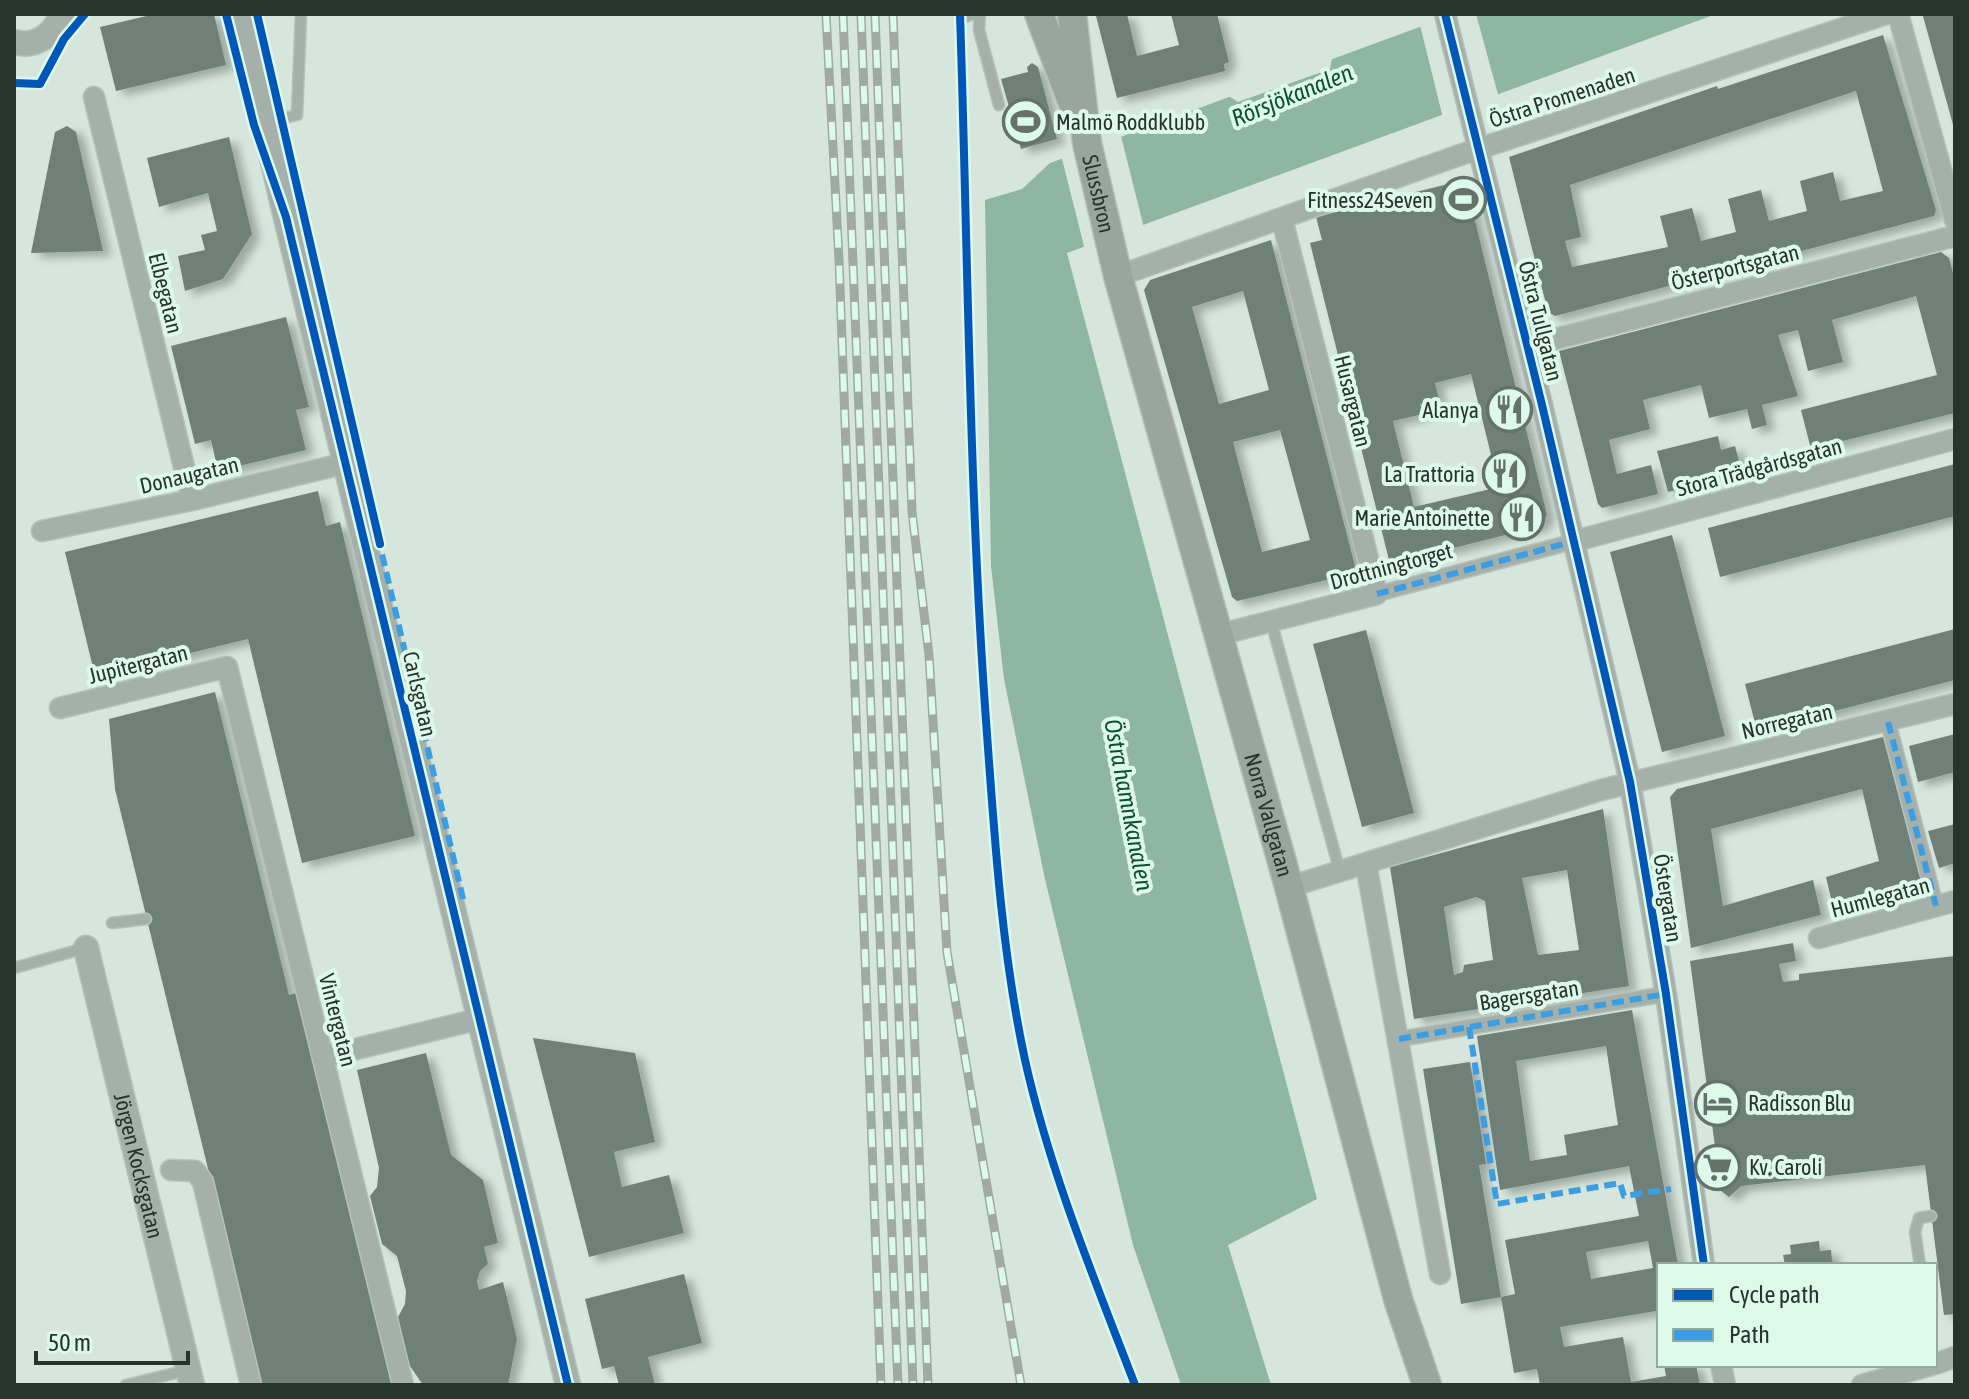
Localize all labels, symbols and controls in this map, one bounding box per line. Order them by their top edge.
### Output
water label: Rörsjökanalen [1228,58,1357,132]
street label: Östra Promenaden [1486,61,1638,133]
sports icon: Malmö Roddklubb [1001,98,1049,146]
place label: Malmö Roddklubb [1056,109,1205,135]
street label: Slussbron [1077,152,1120,235]
sports icon: Fitness24Seven [1440,176,1488,224]
place label: Fitness24Seven [1307,187,1433,213]
street label: Österportsgatan [1668,239,1802,295]
street label: Elbegatan [143,250,189,336]
street label: Östra Tullgatan [1513,258,1569,384]
street label: Husargatan [1329,352,1377,450]
restaurant icon: Alanya [1486,386,1534,434]
place label: Alanya [1422,397,1479,423]
street label: Stora Trädgårdsgatan [1673,432,1845,502]
restaurant icon: La Trattoria [1482,450,1530,498]
street label: Donaugatan [137,451,241,499]
place label: La Trattoria [1384,461,1475,487]
restaurant icon: Marie Antoinette [1497,494,1545,542]
place label: Marie Antoinette [1354,505,1490,531]
street label: Drottningtorget [1327,537,1455,595]
street label: Jupitergatan [86,639,190,689]
street label: Carlsgatan [398,649,442,739]
street label: Norregatan [1739,698,1835,744]
water label: Östra hamnkanalen [1099,717,1159,894]
street label: Norra Vallgatan [1239,750,1298,880]
street label: Östergatan [1648,852,1688,944]
street label: Humlegatan [1828,871,1932,923]
street label: Vintergatan [314,971,362,1069]
street label: Bagersgatan [1477,974,1581,1016]
hotel icon: Radisson Blu [1693,1079,1741,1127]
street label: Jörgen Kocksgatan [109,1090,169,1241]
place label: Radisson Blu [1748,1090,1851,1116]
supermarket icon: Kv. Caroli [1694,1143,1742,1191]
place label: Kv. Caroli [1749,1154,1822,1180]
legend [1657,1263,1937,1367]
text: Cycle path [1729,1281,1820,1308]
scale bar [36,1315,188,1365]
text: Path [1729,1321,1770,1348]
text: 50 m [48,1329,91,1356]

